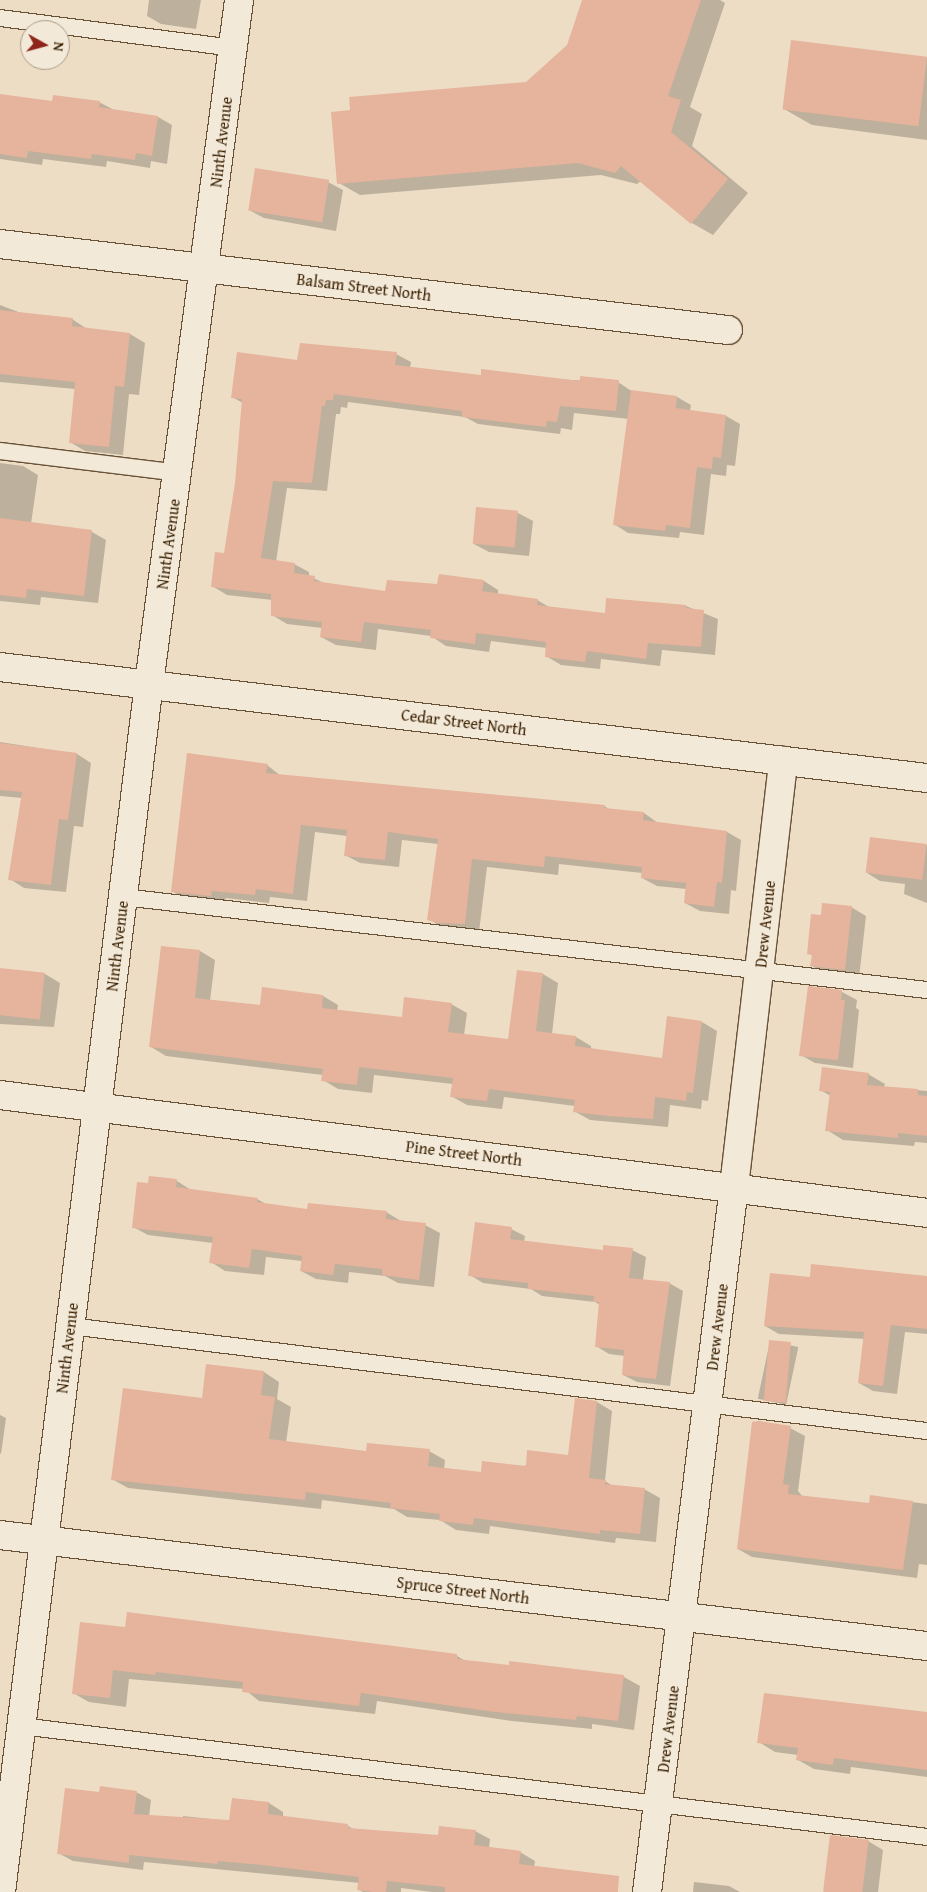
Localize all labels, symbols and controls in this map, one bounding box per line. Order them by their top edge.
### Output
north arrow [20,20,70,70]
text: N [48,41,69,53]
street label: Ninth Avenue [206,96,236,188]
street label: Balsam Street North [296,269,432,305]
street label: Ninth Avenue [152,497,184,591]
street label: Cedar Street North [400,705,528,739]
street label: Drew Avenue [751,879,779,969]
street label: Ninth Avenue [102,900,132,992]
street label: Pine Street North [405,1136,523,1170]
street label: Drew Avenue [702,1282,732,1372]
street label: Ninth Avenue [52,1302,82,1394]
street label: Spruce Street North [395,1572,531,1608]
street label: Drew Avenue [653,1684,683,1774]

